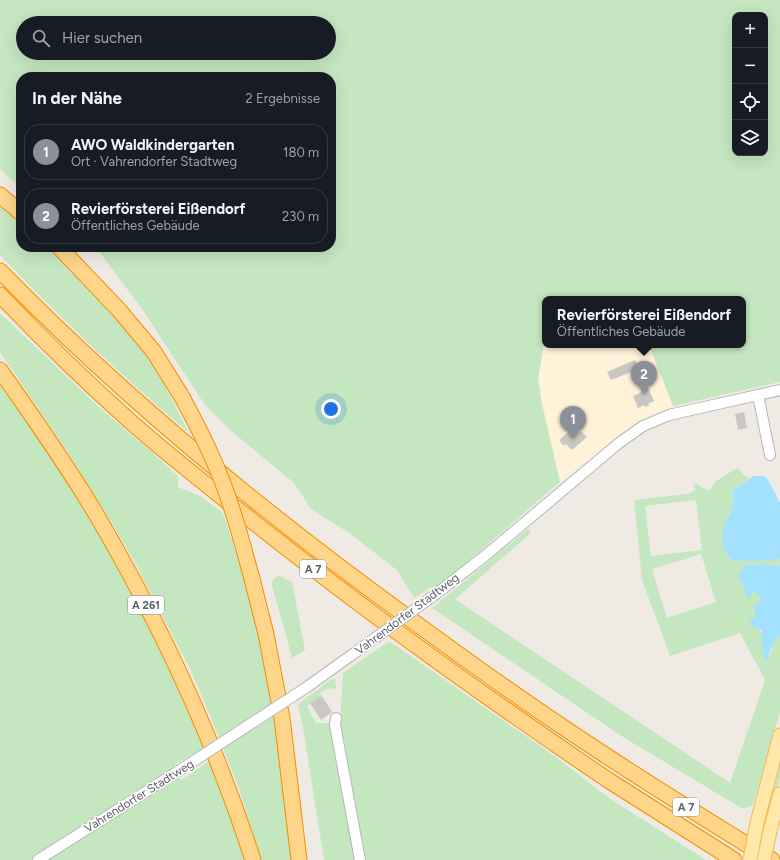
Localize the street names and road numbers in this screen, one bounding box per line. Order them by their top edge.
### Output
road number: A 7 [300,560,326,578]
street label: Vahrendorfer Stadtweg [352,570,462,658]
road number: A 261 [128,596,164,614]
street label: Vahrendorfer Stadtweg [82,757,196,835]
road number: A 7 [673,798,699,816]

